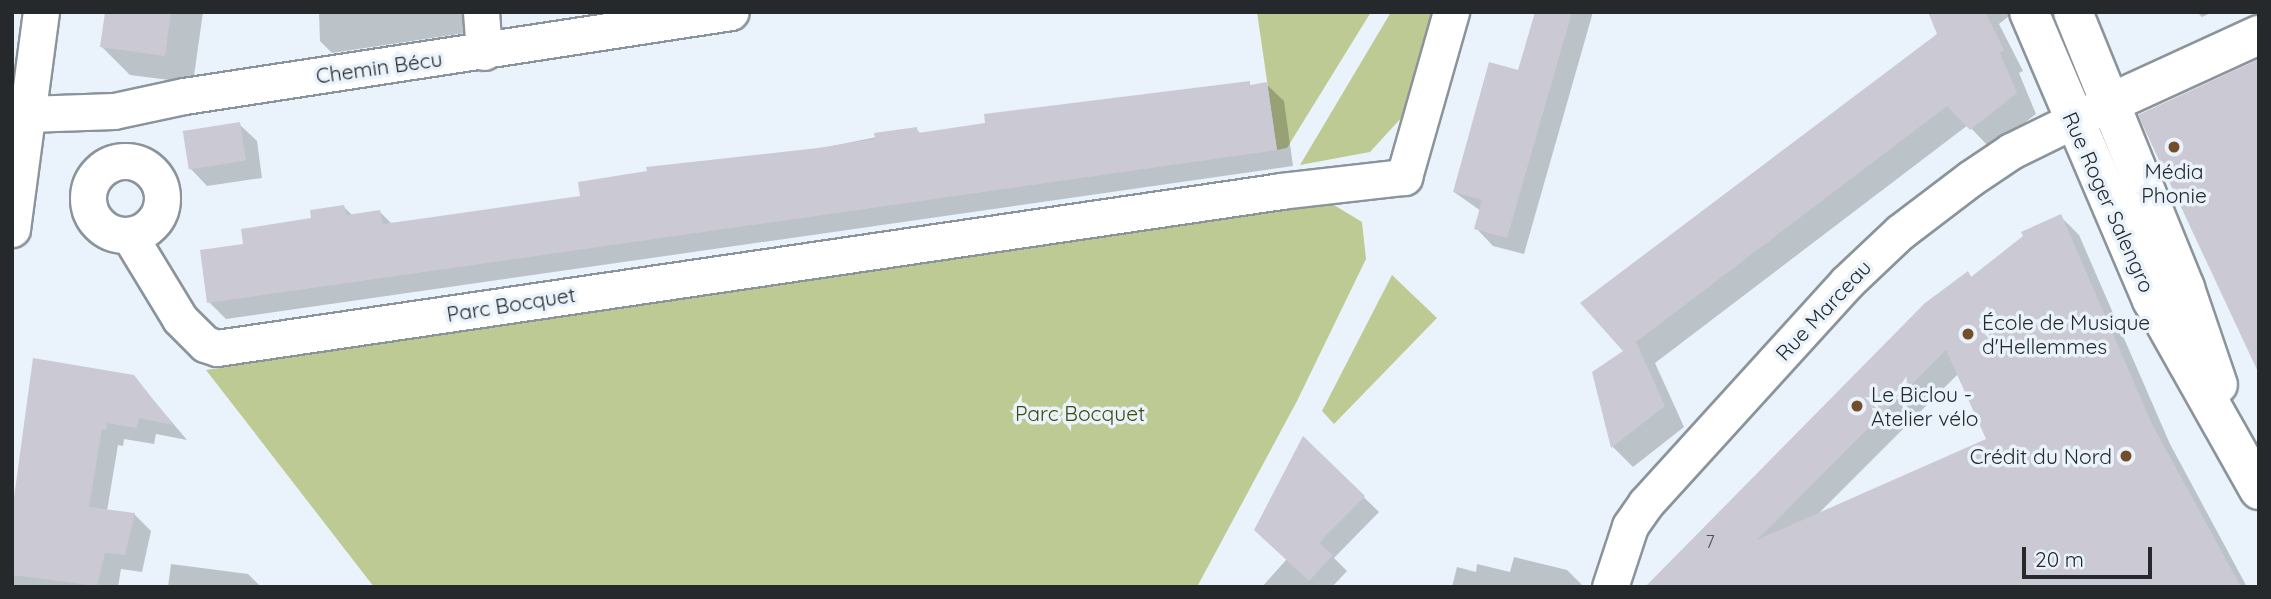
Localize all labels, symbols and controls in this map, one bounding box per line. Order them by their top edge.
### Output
street label: Chemin Bécu [314,46,444,88]
street label: Rue Roger Salengro [2058,108,2160,296]
marker: Média Phonie [2166,139,2182,155]
place label: Média Phonie [2141,158,2207,208]
street label: Rue Marceau [1770,254,1876,366]
street label: Parc Bocquet [445,281,577,327]
place label: École de Musique d'Hellemmes [1982,309,2150,359]
marker: École de Musique d'Hellemmes [1960,326,1976,342]
place label: Le Biclou - Atelier vélo [1871,381,1979,431]
marker: Le Biclou - Atelier vélo [1849,398,1865,414]
park label: Parc Bocquet [1015,400,1145,426]
place label: Crédit du Nord [1970,443,2112,469]
marker: Crédit du Nord [2118,448,2134,464]
house number: 7 [1705,531,1715,553]
scale bar [2026,532,2156,576]
text: 20 m [2035,546,2084,572]

